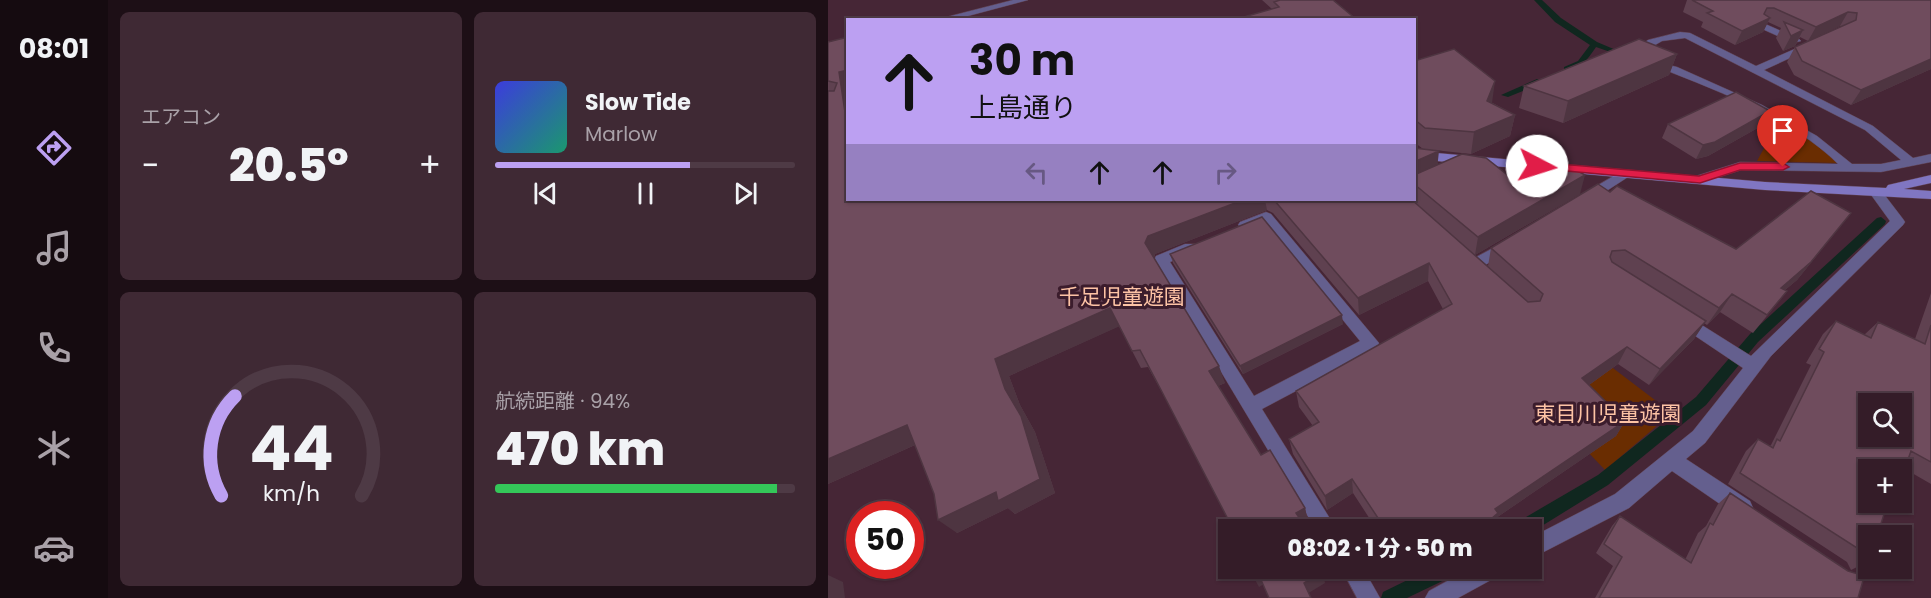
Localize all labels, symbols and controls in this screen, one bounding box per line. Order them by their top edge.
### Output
text: 08:01 [19,30,89,67]
text: 30 m [969,31,1075,90]
icon: ahead [870,42,948,120]
text: Slow Tide [585,87,691,118]
text: 上島通り [969,89,1077,126]
text: エアコン [141,103,221,131]
pin [1757,105,1808,167]
icon: arrive [1766,114,1799,147]
text: Marlow [585,120,657,148]
icon: directions [33,127,75,169]
text: 20.5° [229,134,349,197]
position arrow [1505,134,1569,198]
text: − [141,142,159,189]
text: + [418,142,441,189]
icon: left [1020,156,1053,189]
icon: ahead [1083,156,1116,189]
icon: ahead [1146,156,1179,189]
icon: right [1209,156,1242,189]
icon: previous [529,177,562,210]
icon: pause [629,177,662,210]
icon: next [729,177,762,210]
icon: music [33,227,75,269]
park label: 千足児童遊園 [1059,282,1185,311]
icon: phone [33,327,75,369]
text: 航続距離 · 94% [495,387,630,415]
map controls [1858,393,1912,579]
button: search [1858,393,1912,447]
park label: 東目川児童遊園 [1535,399,1682,428]
text: 44 [249,404,333,492]
text: 470 km [495,418,665,481]
icon: climate [33,427,75,469]
button: + [1858,459,1912,513]
text: km/h [262,478,320,509]
speed limit sign: 50 [846,501,924,579]
button: − [1858,525,1912,579]
icon: car [33,527,75,569]
text: 08:02 · 1 分 · 50 m [1288,533,1472,564]

